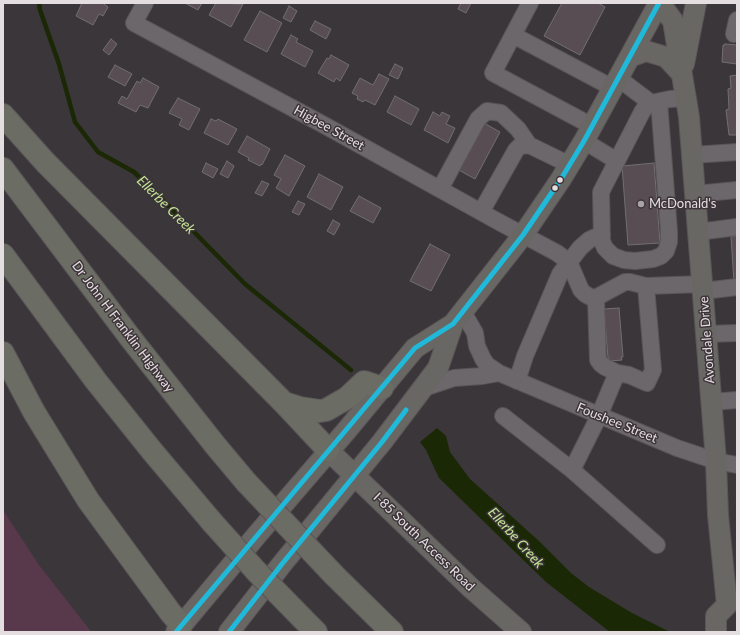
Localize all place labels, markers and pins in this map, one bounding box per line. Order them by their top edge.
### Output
unlabelled marker [555,175,565,185]
unlabelled marker [550,183,560,193]
place label: McDonald's [649,196,716,212]
marker: McDonald's [636,199,646,209]

